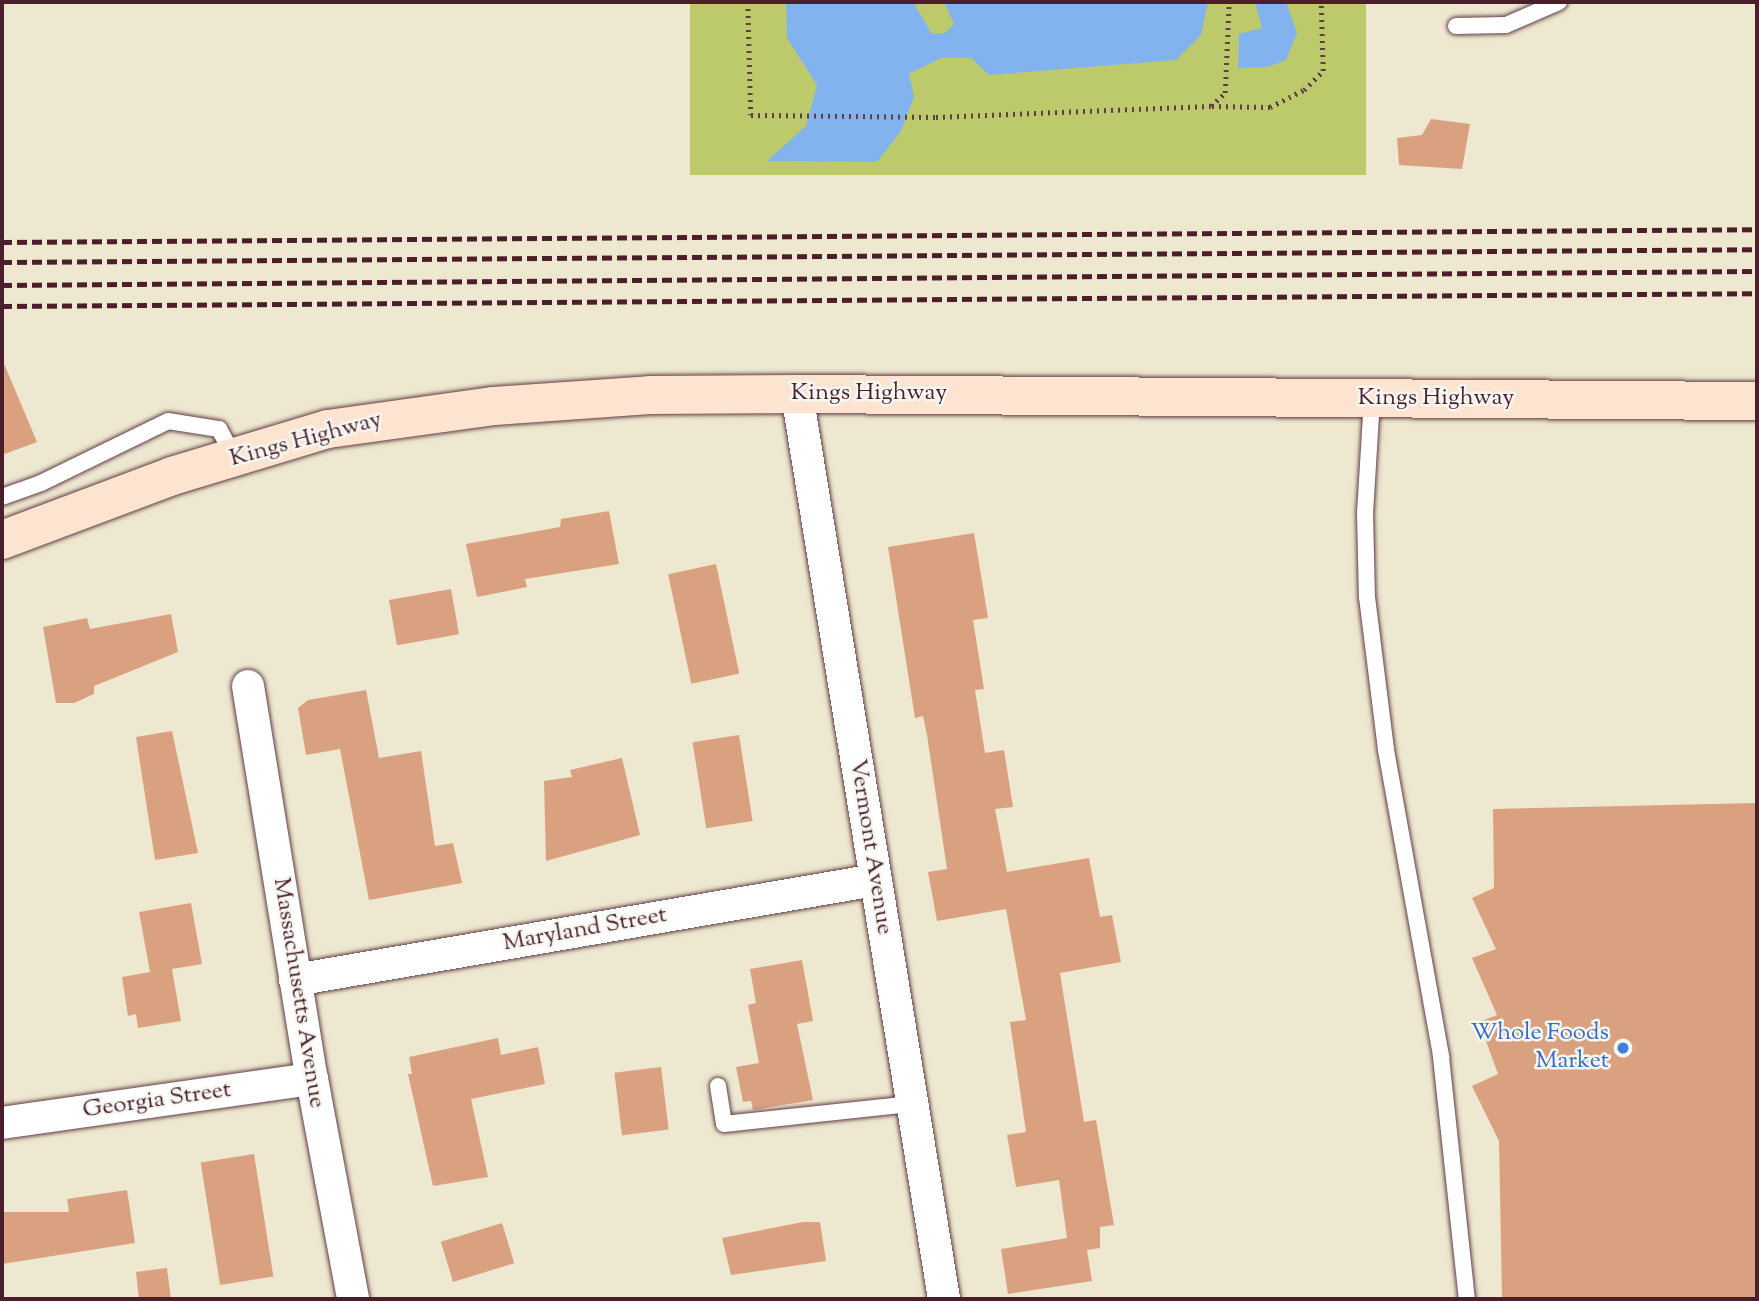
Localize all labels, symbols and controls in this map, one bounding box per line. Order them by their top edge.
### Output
street label: Kings Highway [791,380,947,408]
street label: Kings Highway [1358,385,1514,413]
street label: Kings Highway [227,406,385,474]
street label: Vermont Avenue [842,757,898,937]
street label: Massachusetts Avenue [266,876,330,1110]
street label: Maryland Street [501,901,669,959]
place label: Whole Foods Market [1471,1020,1609,1076]
marker: Whole Foods Market [1615,1040,1631,1056]
street label: Georgia Street [81,1076,233,1126]

